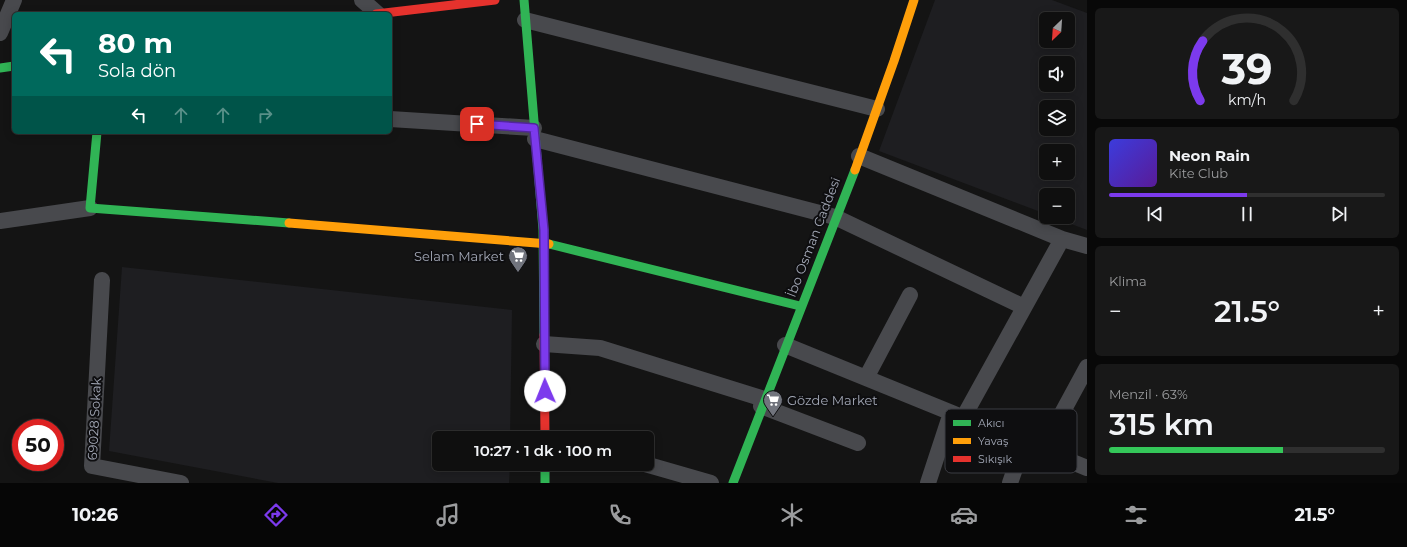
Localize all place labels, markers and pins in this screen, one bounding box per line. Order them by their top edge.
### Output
pin [460,107,494,141]
supermarket icon: Selam Market [507,245,529,273]
place label: Selam Market [414,248,504,264]
supermarket icon: Gözde Market [762,389,784,417]
place label: Gözde Market [787,392,878,408]

